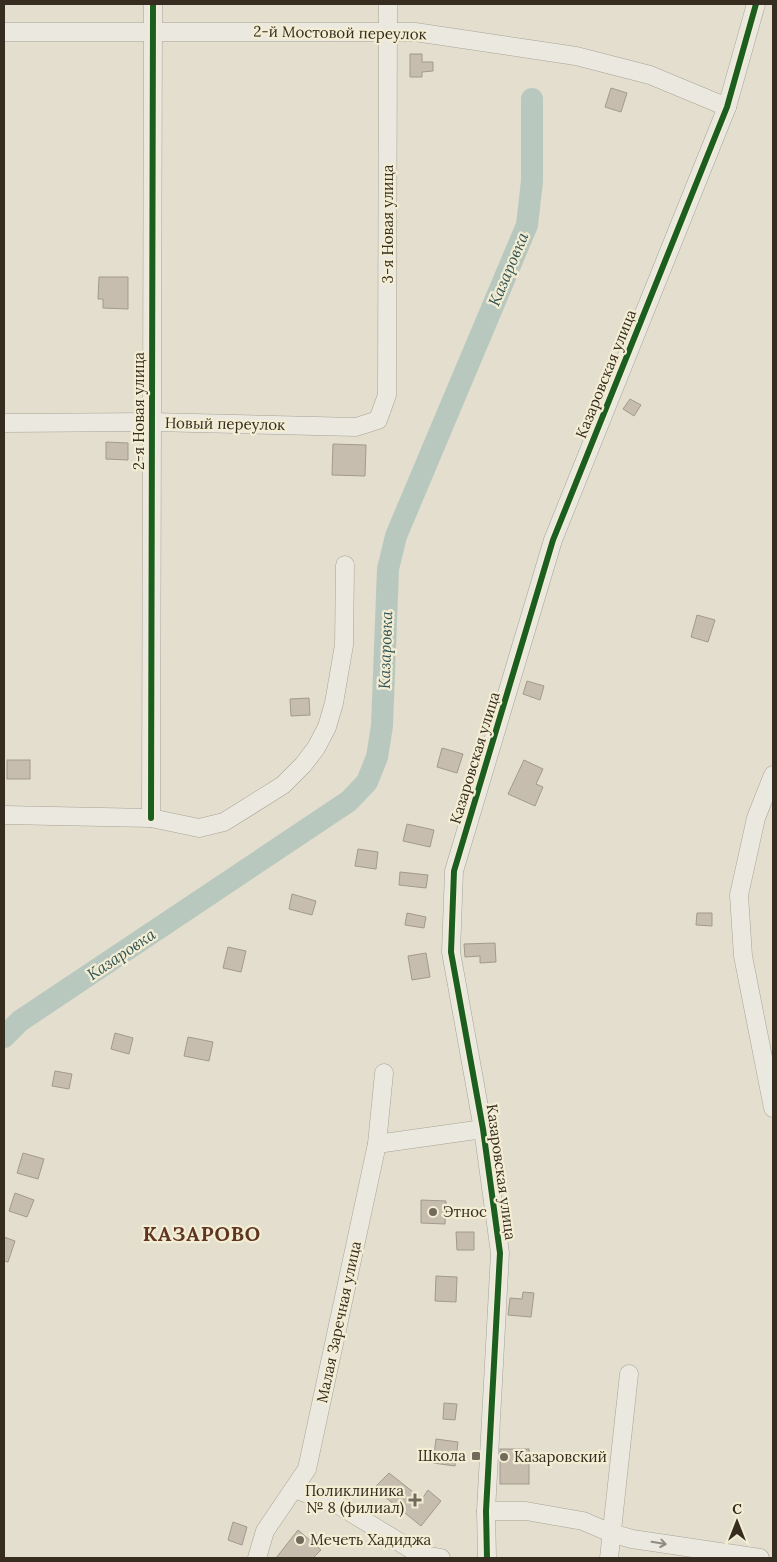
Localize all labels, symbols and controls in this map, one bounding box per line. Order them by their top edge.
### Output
street label: 2-й Мостовой переулок [253,21,427,44]
street label: 3-я Новая улица [378,164,397,283]
water label: Казаровка [484,229,533,309]
street label: Казаровская улица [571,306,640,441]
street label: 2-я Новая улица [129,352,148,470]
street label: Новый переулок [165,413,285,434]
water label: Казаровка [374,610,396,689]
street label: Казаровская улица [445,689,504,826]
water label: Казаровка [83,924,159,984]
street label: Казаровская улица [483,1103,520,1241]
place label: Этнос [443,1202,487,1221]
marker: Этнос [427,1206,439,1218]
district label: КАЗАРОВО [143,1221,261,1246]
street label: Малая Заречная улица [312,1239,365,1405]
place label: Школа [418,1446,466,1465]
place label: Казаровский [514,1447,607,1466]
marker: Школа [470,1450,482,1462]
marker: Казаровский [498,1451,510,1463]
place label: Поликлиника № 8 (филиал) [305,1481,404,1518]
marker: Поликлиника № 8 (филиал) [408,1493,422,1507]
north arrow [712,1497,762,1547]
text: С [732,1500,742,1518]
place label: Мечеть Хадиджа [310,1530,432,1549]
marker: Мечеть Хадиджа [294,1534,306,1546]
one-way arrow [650,1538,666,1548]

